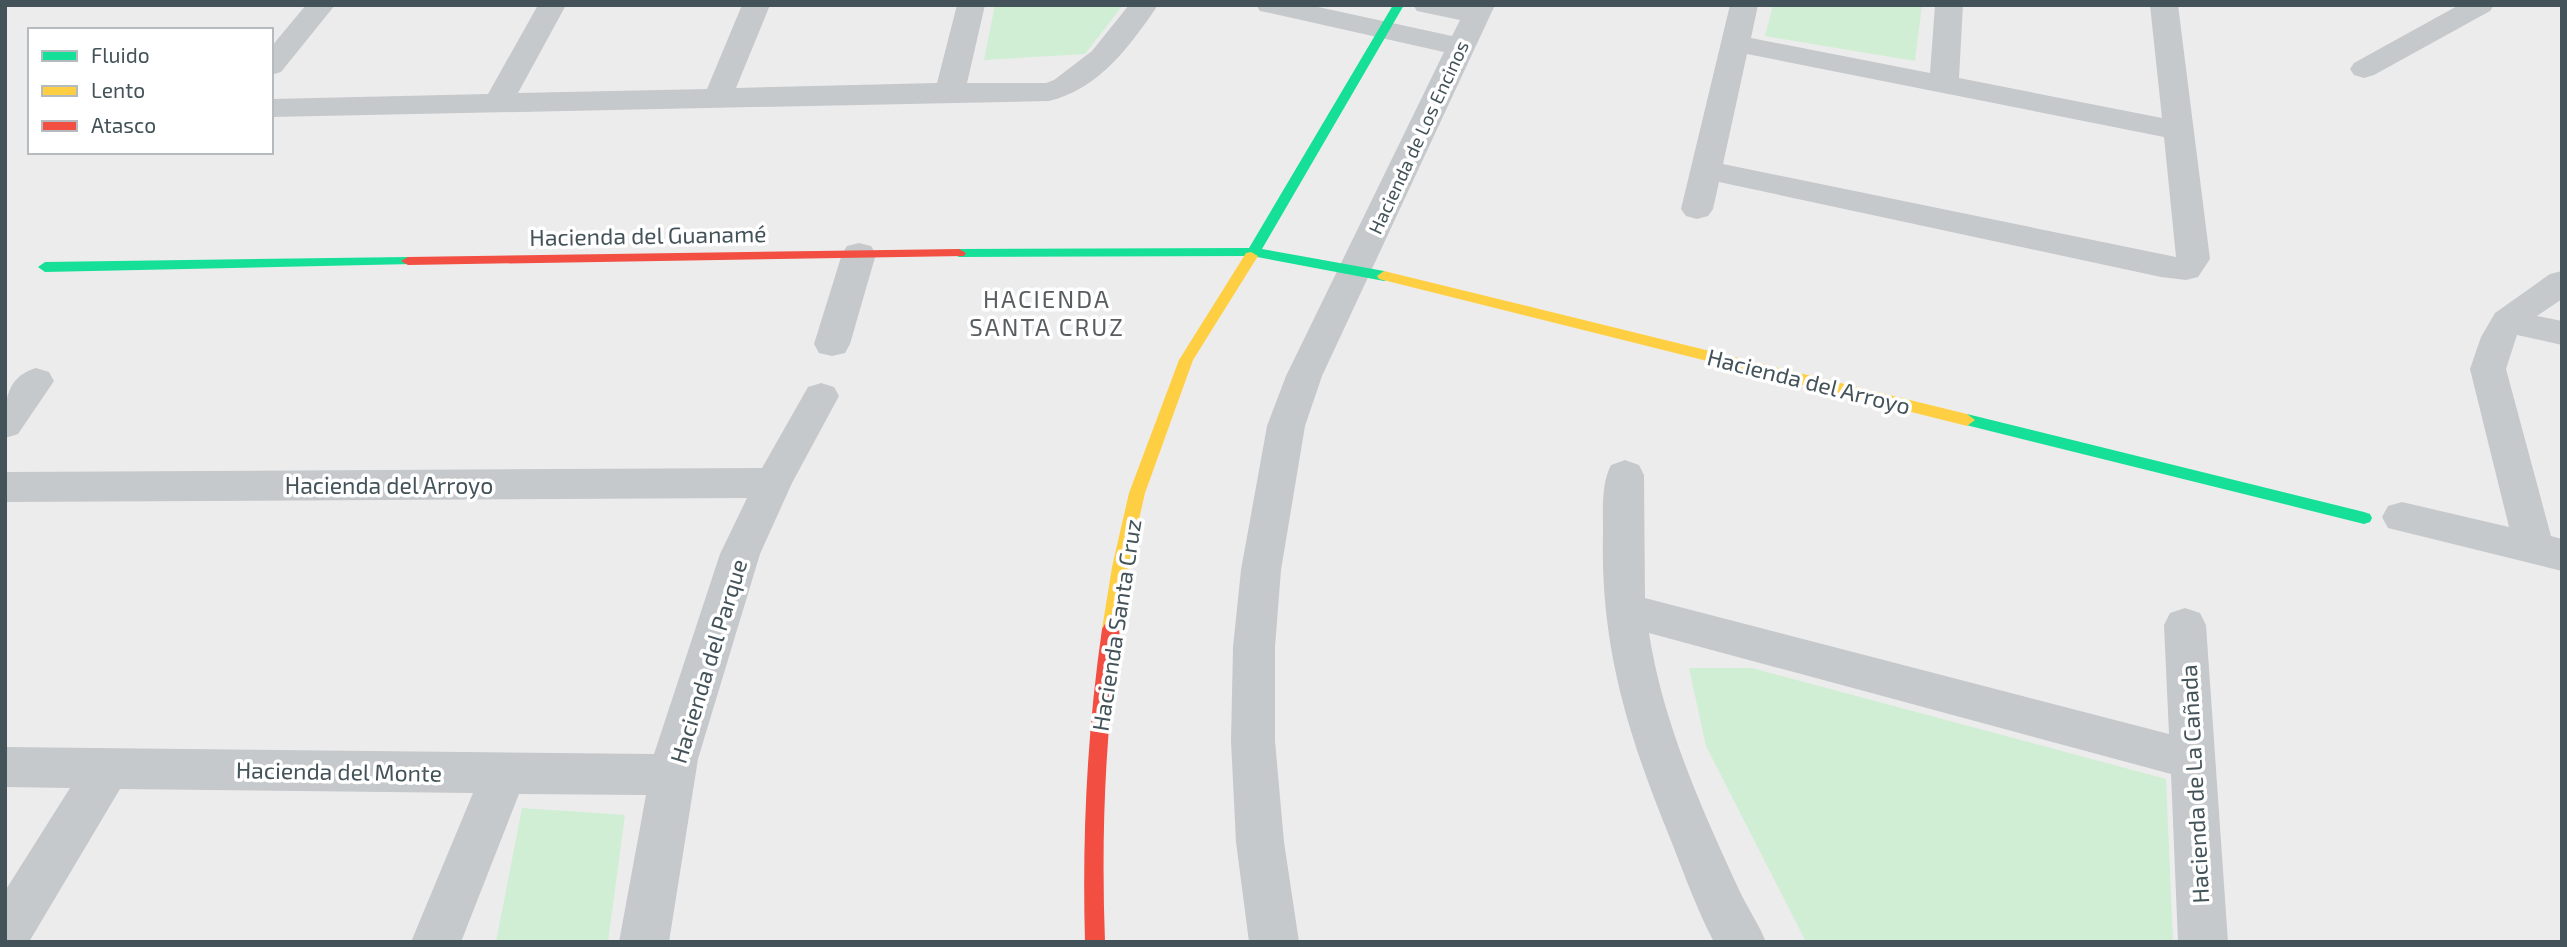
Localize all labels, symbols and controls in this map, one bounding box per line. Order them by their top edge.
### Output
legend [28,28,273,154]
street label: Hacienda de Los Encinos [1363,37,1473,237]
text: Fluido [91,42,150,67]
text: Lento [91,77,145,102]
text: Atasco [91,112,156,137]
street label: Hacienda del Guanamé [529,219,767,251]
district label: HACIENDA SANTA CRUZ [969,284,1125,341]
street label: Hacienda del Arroyo [1704,342,1914,420]
street label: Hacienda del Arroyo [285,471,493,499]
street label: Hacienda Santa Cruz [1085,517,1147,733]
street label: Hacienda del Parque [664,555,752,767]
street label: Hacienda de La Cañada [2174,664,2214,904]
street label: Hacienda del Monte [236,755,442,787]

